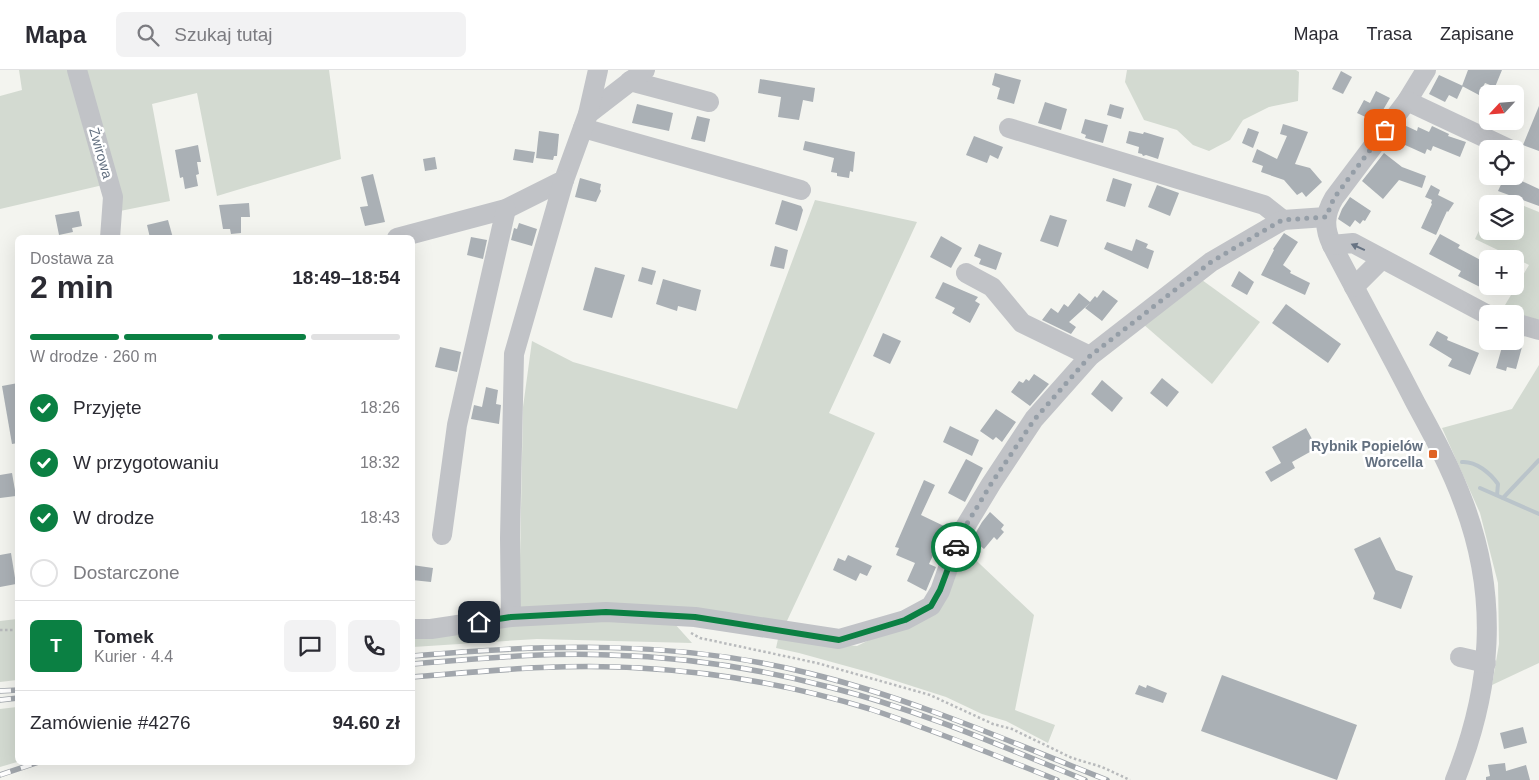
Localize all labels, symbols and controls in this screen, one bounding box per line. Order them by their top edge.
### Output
search box [116,12,466,57]
text: Mapa [25,21,86,48]
icon: search [134,21,162,49]
text: Szukaj tutaj [174,24,273,45]
text: Mapa [1294,24,1339,44]
text: Trasa [1367,24,1412,44]
text: Zapisane [1440,24,1514,44]
north arrow [1479,85,1524,130]
map controls [1479,85,1524,350]
pin [1364,109,1406,151]
icon: bag [1371,116,1399,144]
street label: Żwirowa [86,125,117,180]
button: locate [1479,140,1524,185]
button: layers [1479,195,1524,240]
one-way arrow [1351,242,1365,250]
text: Dostawa za [30,250,114,267]
button: + [1479,250,1524,295]
text: 18:49–18:54 [292,267,400,288]
text: 2 min [30,269,114,305]
button: − [1479,305,1524,350]
text: W drodze · 260 m [30,348,157,365]
icon: check [30,394,58,422]
text: Przyjęte [73,397,142,418]
text: 18:26 [360,399,400,416]
place label: Rybnik Popielów Worcella [1311,438,1423,470]
marker: Rybnik Popielów Worcella [1427,448,1439,460]
icon: check [30,449,58,477]
text: W przygotowaniu [73,452,219,473]
text: 18:32 [360,454,400,471]
icon: check [30,504,58,532]
text: W drodze [73,507,154,528]
text: 18:43 [360,509,400,526]
courier [931,522,981,572]
icon: car [942,533,970,561]
text: Dostarczone [73,562,180,583]
pin [458,601,500,643]
icon: home [465,608,493,636]
button: chat [284,620,336,672]
button: phone [348,620,400,672]
text: Tomek [94,626,154,647]
text: T [50,635,62,656]
text: Kurier · 4.4 [94,648,173,665]
text: Zamówienie #4276 [30,712,191,733]
text: 94.60 zł [332,712,400,733]

